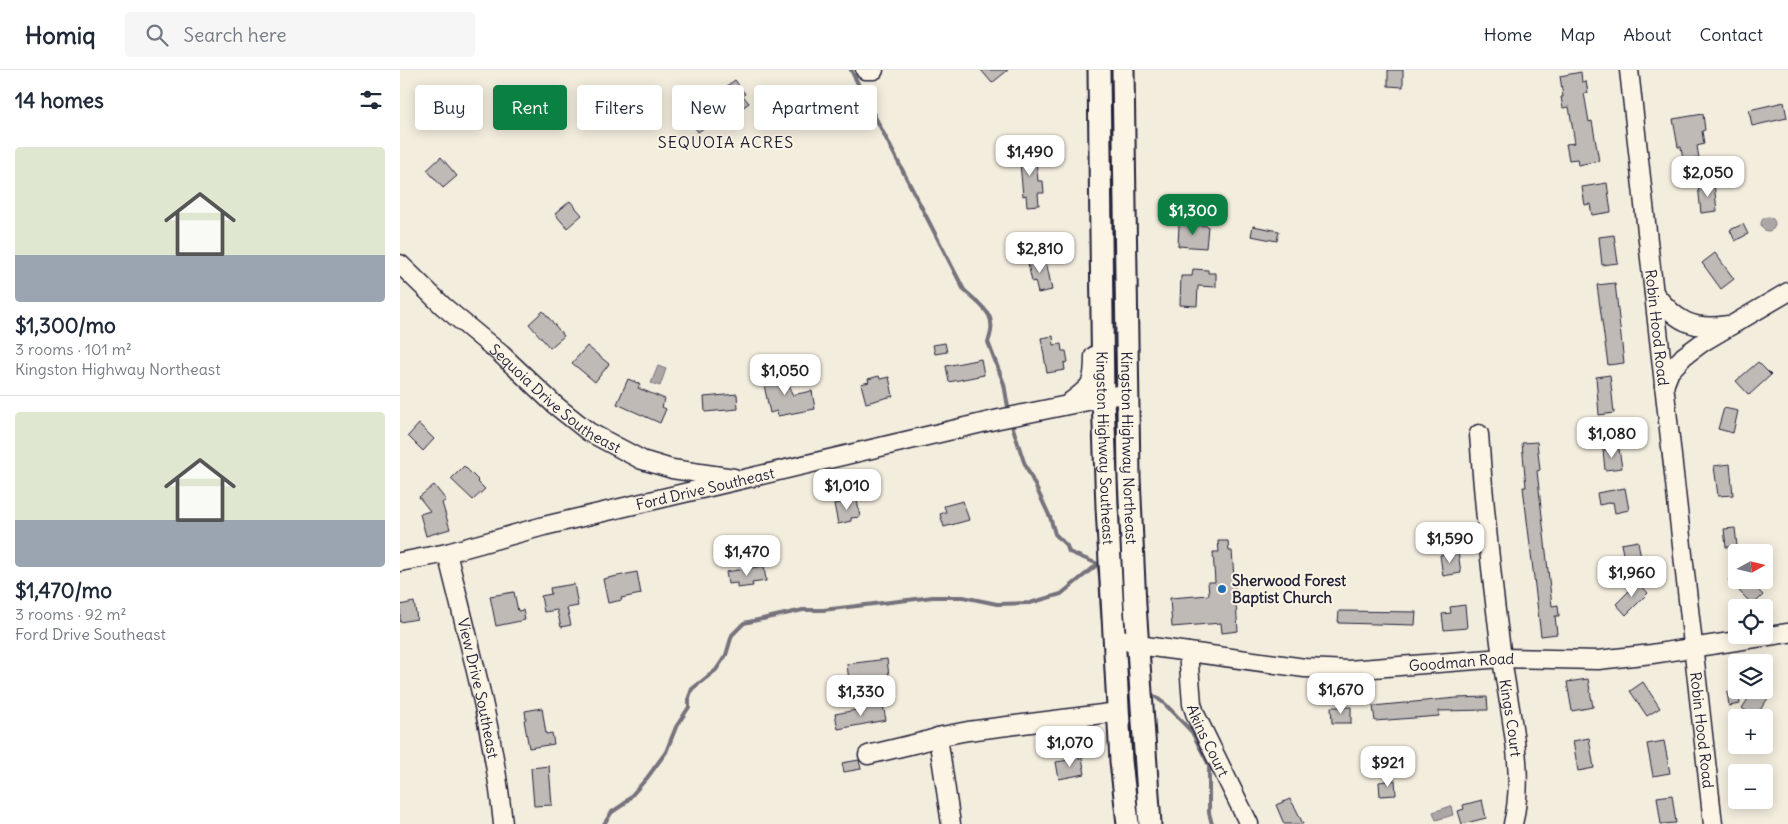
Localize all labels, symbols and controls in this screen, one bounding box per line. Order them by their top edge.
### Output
search box [125,12,475,57]
text: Homiq [25,20,95,50]
icon: search [143,21,171,49]
text: Search here [183,23,286,47]
text: Home [1484,23,1532,46]
text: Map [1560,23,1595,46]
text: About [1623,23,1671,46]
text: Contact [1699,23,1763,46]
chip: Buy [415,85,483,130]
chip: Rent [493,85,567,130]
chip: Filters [577,85,662,130]
chip: New [672,85,744,130]
chip: Apartment [754,85,877,130]
icon: filters [357,86,385,114]
text: 14 homes [15,87,104,114]
district label: SEQUOIA ACRES [658,132,794,152]
pin: $1,490 [989,134,1071,177]
text: $1,490 [1007,141,1053,161]
pin: $2,050 [1667,156,1749,198]
text: $2,050 [1682,162,1734,182]
icon: home [155,179,245,269]
pin: $1,300 [1152,194,1234,236]
text: $1,300 [1169,200,1217,220]
pin: $2,810 [999,232,1081,274]
text: $2,810 [1016,238,1064,258]
street label: Robin Hood Road [1642,268,1674,387]
text: $1,300/mo [15,312,116,339]
text: 3 rooms · 101 m² [15,339,132,359]
street label: Sequoia Drive Southeast [486,339,624,457]
street label: Kingston Highway Southeast [1093,351,1119,545]
street label: Kingston Highway Northeast [1118,351,1142,545]
pin: $1,050 [744,354,826,396]
text: Kingston Highway Northeast [15,359,221,379]
text: $1,050 [761,360,809,380]
pin: $1,080 [1571,416,1653,459]
text: $1,080 [1588,423,1636,443]
icon: home [155,445,245,535]
street label: Ford Drive Southeast [634,463,776,514]
pin: $1,010 [806,468,888,511]
text: $1,010 [824,475,870,495]
pin: $1,590 [1409,522,1491,564]
text: $1,590 [1426,528,1474,548]
pin: $1,470 [706,534,788,577]
text: $1,470 [724,541,770,561]
north arrow [1728,544,1772,589]
map controls [1728,544,1773,809]
pin: $1,960 [1591,556,1673,598]
text: $1,960 [1608,562,1656,582]
place label: Sherwood Forest Baptist Church [1232,571,1347,608]
text: $1,470/mo [15,577,112,604]
marker: Sherwood Forest Baptist Church [1216,583,1228,595]
button: locate [1728,599,1773,644]
text: 3 rooms · 92 m² [15,604,127,624]
street label: View Drive Southeast [454,616,503,760]
text: Ford Drive Southeast [15,624,166,644]
street label: Goodman Road [1408,648,1515,675]
button: layers [1728,654,1773,699]
street label: Robin Hood Road [1687,671,1718,789]
pin: $1,670 [1300,672,1382,715]
pin: $1,330 [820,674,902,717]
street label: Kings Court [1496,678,1526,758]
text: $1,670 [1318,679,1364,699]
text: $1,330 [837,681,885,701]
street label: Akins Court [1183,702,1234,780]
button: + [1728,709,1773,754]
pin: $1,070 [1029,726,1111,768]
text: $1,070 [1047,732,1093,752]
pin: $921 [1358,746,1418,788]
text: $921 [1371,752,1405,772]
button: − [1728,764,1773,809]

